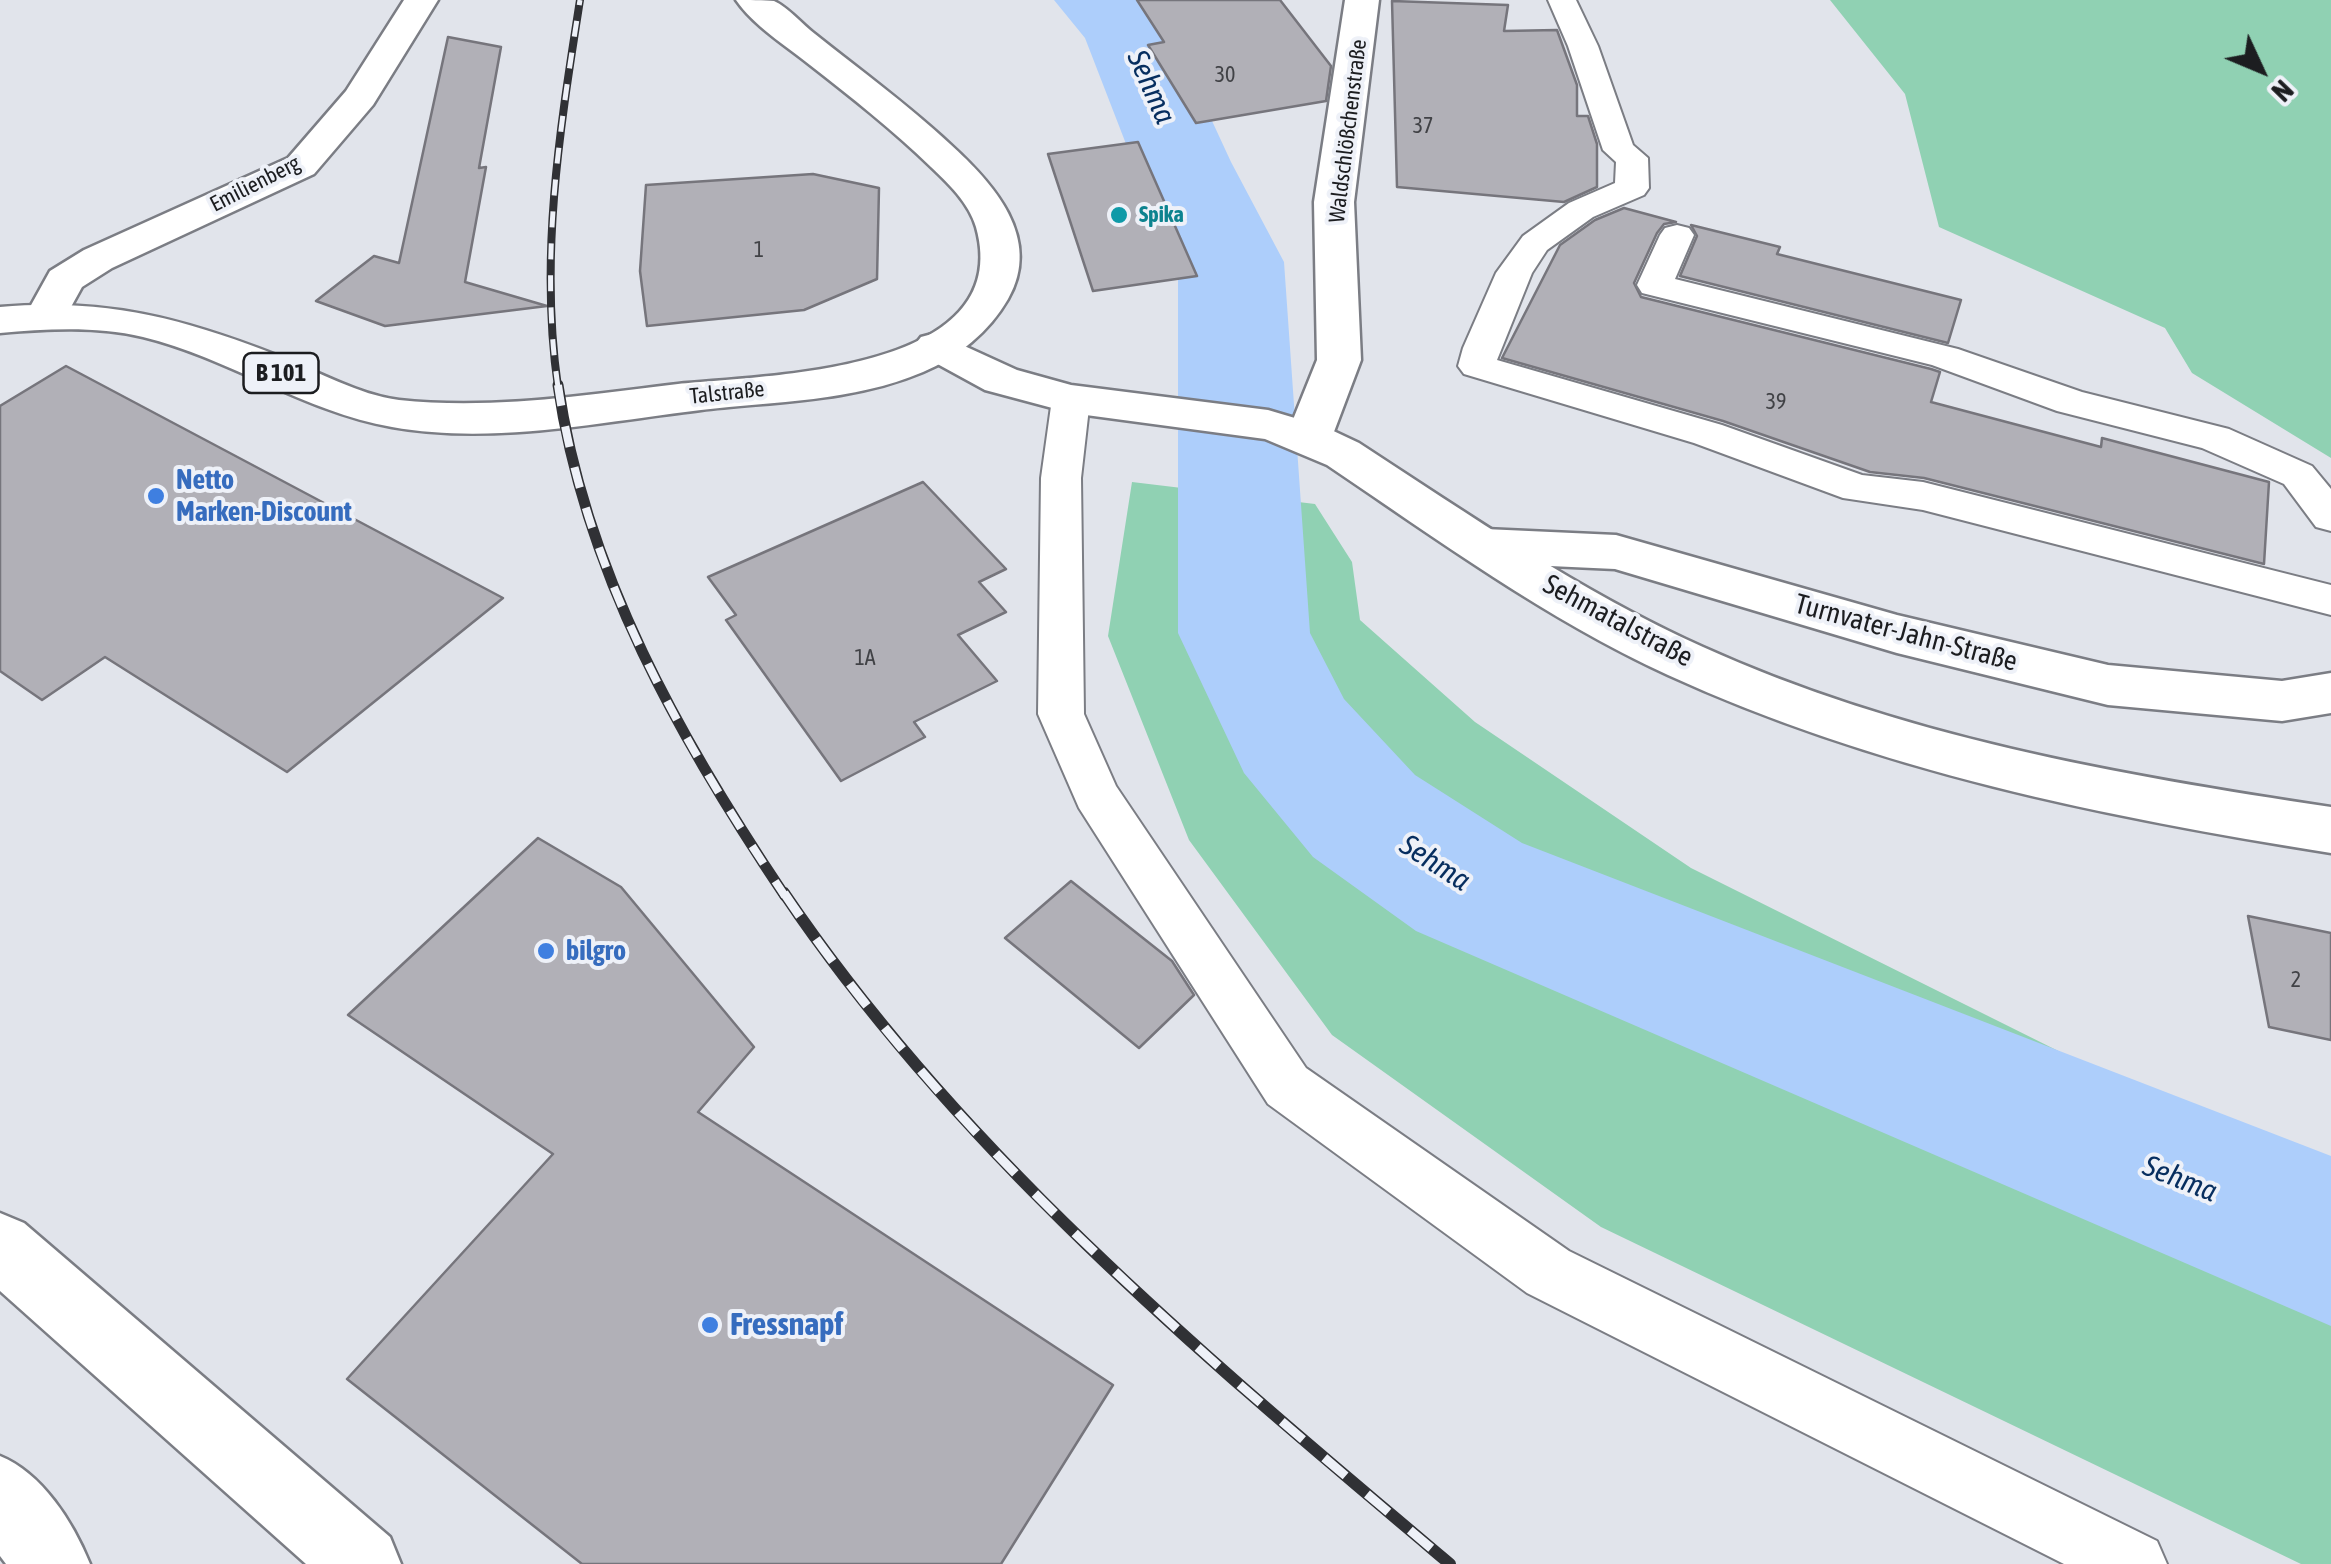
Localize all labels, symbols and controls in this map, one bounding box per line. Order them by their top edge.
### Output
north arrow [2211,20,2311,120]
street label: Waldschlößchenstraße [1324,38,1372,224]
water label: Sehma [1119,45,1183,129]
house number: 30 [1215,62,1235,88]
text: N [2265,74,2300,108]
house number: 37 [1413,113,1433,139]
street label: Emilienberg [206,150,304,218]
place label: Spika [1139,202,1184,228]
marker: Spika [1108,204,1130,226]
house number: 1 [754,237,764,263]
road number: B 101 [244,353,318,393]
street label: Talstraße [688,376,766,410]
house number: 39 [1766,389,1786,415]
place label: Netto Marken-Discount [176,463,352,529]
marker: Netto Marken-Discount [145,485,167,507]
street label: Sehmatalstraße [1538,568,1698,674]
street label: Turnvater-Jahn-Straße [1791,587,2021,679]
house number: 1A [854,645,876,671]
water label: Sehma [1393,827,1477,899]
place label: bilgro [566,934,626,968]
marker: bilgro [535,940,557,962]
house number: 2 [2291,967,2301,993]
water label: Sehma [2138,1148,2222,1210]
place label: Fressnapf [730,1306,843,1344]
marker: Fressnapf [699,1314,721,1336]

